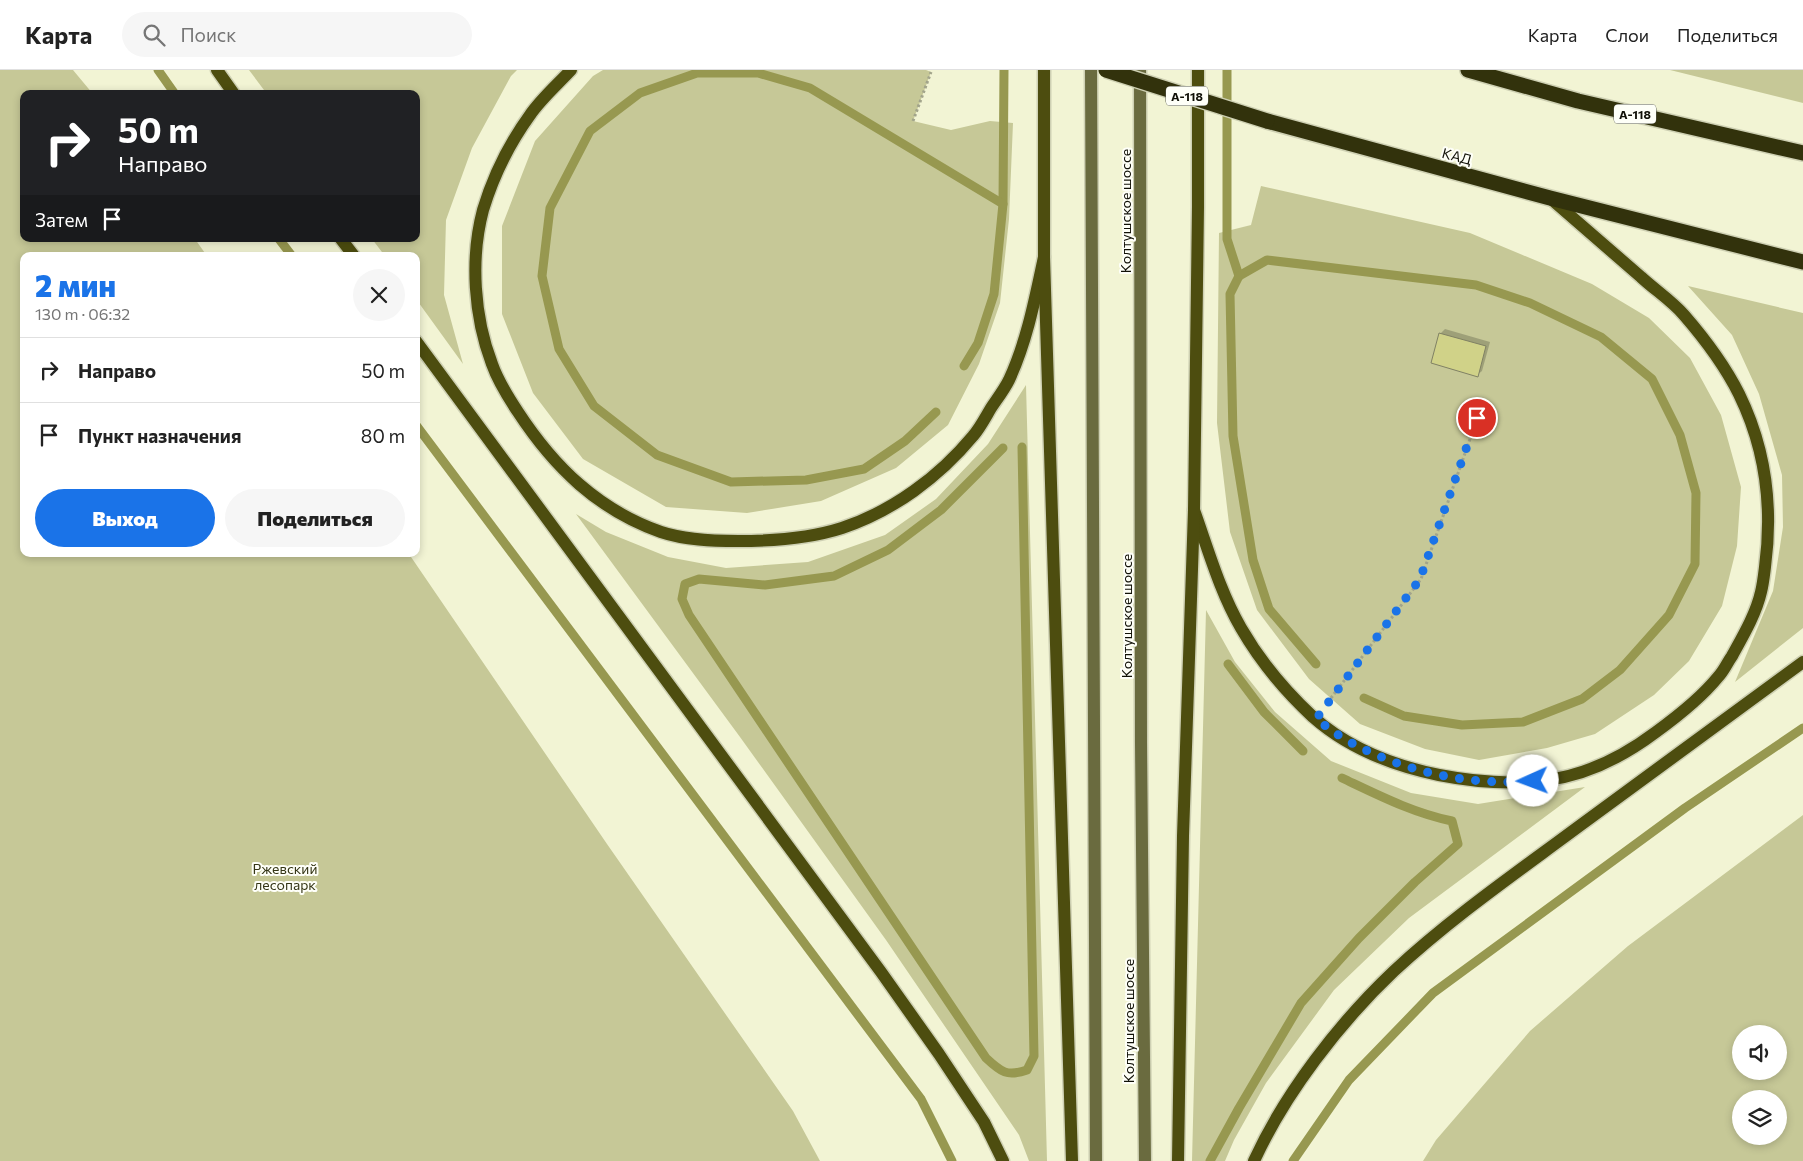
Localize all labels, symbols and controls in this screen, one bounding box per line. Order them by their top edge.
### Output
search box [122,12,472,57]
text: Карта [25,20,92,49]
icon: search [140,21,168,49]
text: Поиск [180,23,236,46]
text: Карта [1528,24,1577,46]
text: Слои [1605,24,1649,46]
text: Поделиться [1677,24,1778,46]
road number: А-118 [1166,86,1208,106]
road number: А-118 [1614,104,1656,124]
text: 50 m [118,107,199,150]
icon: right [35,110,100,175]
street label: КАД [1440,144,1474,168]
street label: Колтушское шоссе [1117,149,1134,273]
text: Направо [118,150,208,177]
icon: arrive [98,205,126,233]
text: Затем [35,208,88,231]
text: 2 мин [35,266,116,303]
button: close [353,269,405,321]
text: 130 m · 06:32 [35,304,130,323]
icon: right [35,356,63,384]
text: Направо [78,359,156,382]
text: 50 m [361,359,405,382]
pin [1456,397,1498,439]
icon: arrive [1463,404,1491,432]
icon: arrive [35,421,63,449]
text: Пункт назначения [78,424,241,447]
text: 80 m [361,424,405,447]
button: Выход [35,489,215,547]
button: Поделиться [225,489,405,547]
street label: Колтушское шоссе [1118,554,1135,678]
position arrow [1506,754,1558,806]
park label: Ржевский лесопарк [253,860,317,893]
street label: Колтушское шоссе [1120,959,1137,1083]
map controls [1732,1025,1787,1145]
button: sound [1732,1025,1787,1080]
button: layers [1732,1090,1787,1145]

